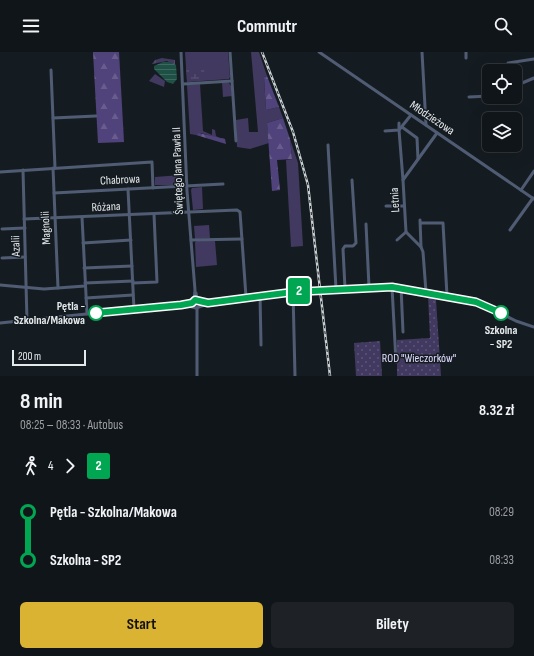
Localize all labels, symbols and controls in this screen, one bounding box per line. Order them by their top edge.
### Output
icon: menu [20,15,42,37]
icon: search [492,15,514,37]
text: Commutr [237,16,297,37]
map controls [482,64,522,152]
button: locate [482,64,522,104]
street label: Młodzieżowa [407,98,458,139]
button: layers [482,112,522,152]
street label: Świętego Jana Pawła II [169,127,187,215]
street label: Chabrowa [100,171,141,189]
street label: Letnia [387,187,403,213]
street label: Różana [91,199,121,215]
street label: Magnolii [38,211,54,245]
street label: Azalii [8,235,24,258]
line badge: 2 [286,278,312,304]
text: 2 [296,282,302,299]
place label: Pętla - Szkolna/Makowa [14,299,85,328]
marker: Pętla - Szkolna/Makowa [88,305,104,321]
marker: Szkolna - SP2 [493,305,509,321]
place label: Szkolna - SP2 [485,323,517,352]
scale bar [12,348,86,367]
text: 200 m [18,350,41,363]
park label: ROD "Wieczorków" [382,351,456,366]
text: 8 min [20,388,63,415]
text: 8.32 zł [479,401,514,420]
text: 08:25 – 08:33 · Autobus [20,417,123,433]
icon: walk [20,455,42,477]
icon: forward [59,455,81,477]
text: 2 [95,457,102,474]
text: 4 [48,458,53,474]
text: Pętla - Szkolna/Makowa [50,503,177,522]
text: 08:29 [489,504,514,520]
text: Szkolna - SP2 [50,551,121,570]
text: 08:33 [489,552,514,568]
button: Start [20,602,263,648]
button: Bilety [271,602,514,648]

